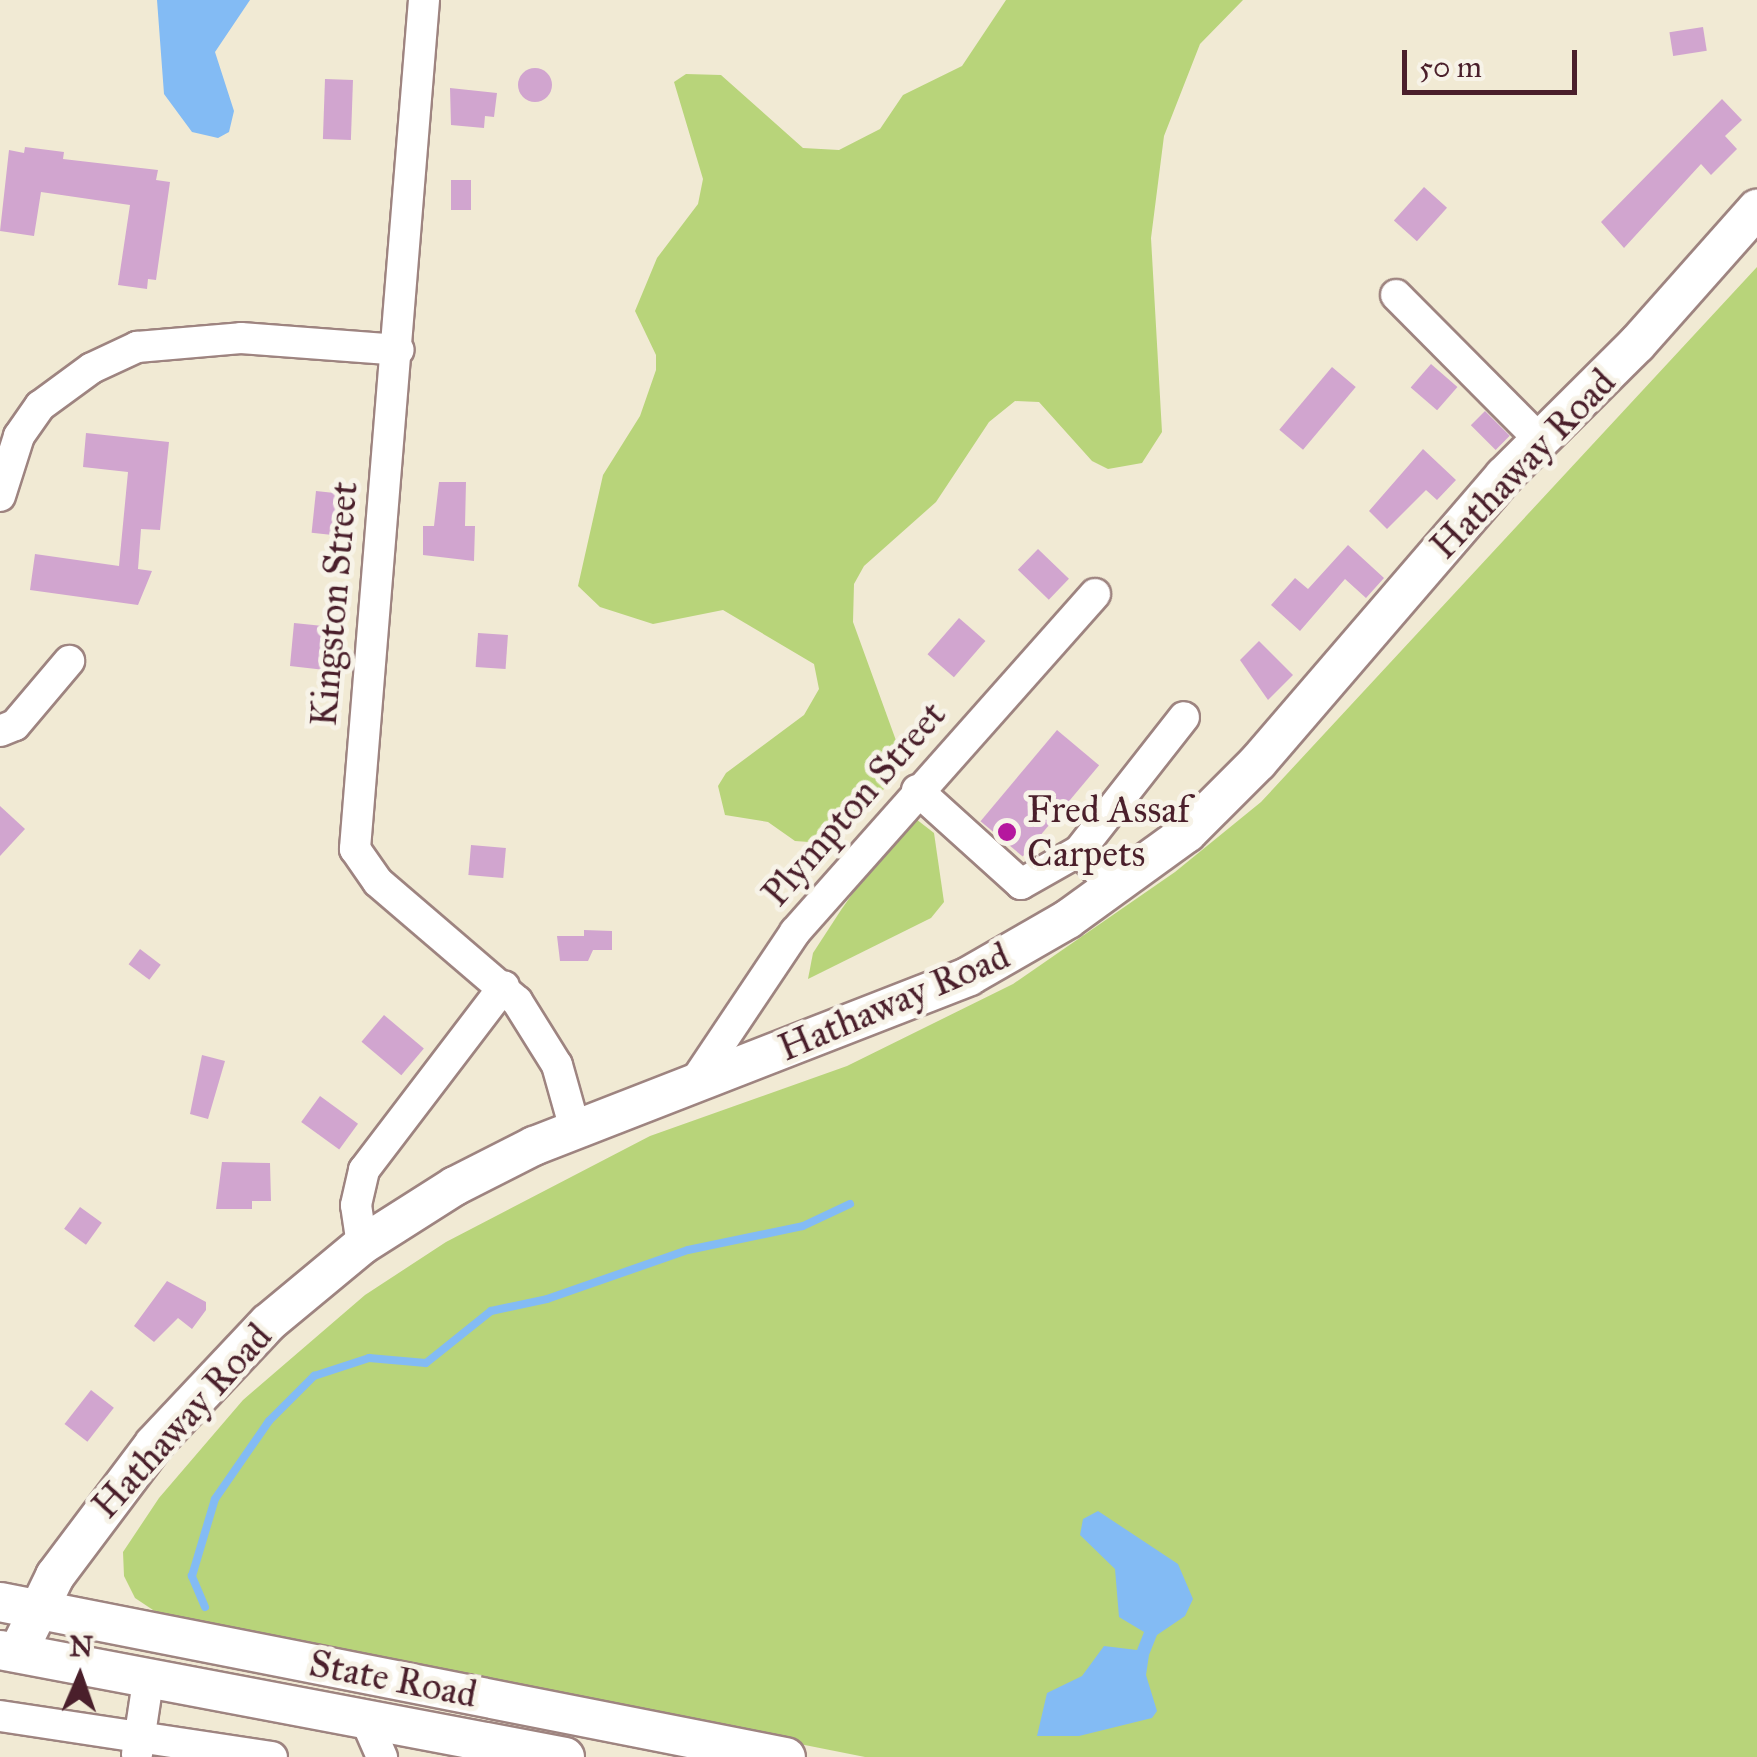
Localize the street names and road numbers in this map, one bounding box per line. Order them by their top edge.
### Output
street label: Hathaway Road [1421,359,1625,569]
street label: Kingston Street [301,480,367,728]
street label: Plympton Street [753,692,955,916]
street label: Hathaway Road [772,933,1016,1071]
street label: Hathaway Road [83,1314,281,1528]
street label: State Road [305,1640,481,1718]

